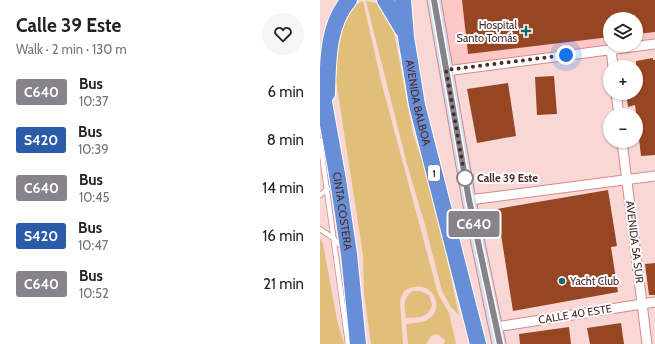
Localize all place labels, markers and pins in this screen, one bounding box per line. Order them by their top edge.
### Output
place label: Hospital Santo Tomás [457,18,517,45]
marker: Hospital Santo Tomás [520,25,532,37]
marker: Calle 39 Este [456,169,474,187]
place label: Calle 39 Este [477,171,538,185]
place label: Yacht Club [569,274,619,288]
marker: Yacht Club [557,276,567,286]

